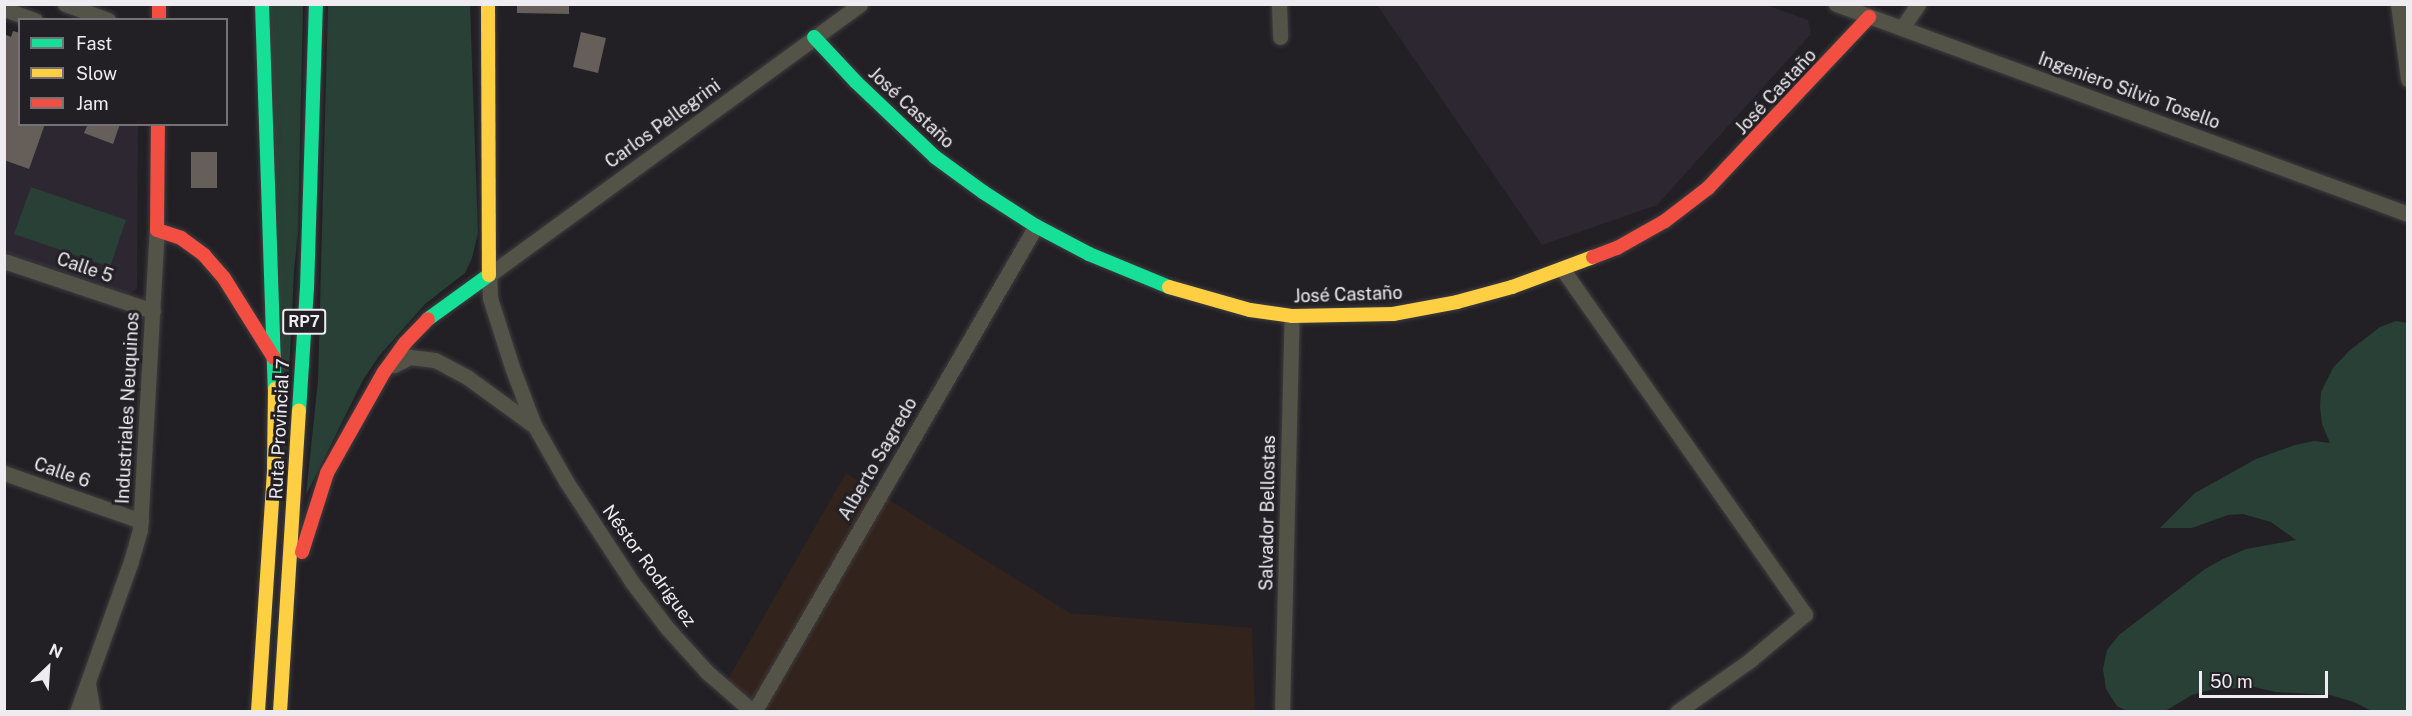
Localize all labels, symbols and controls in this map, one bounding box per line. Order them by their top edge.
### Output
legend [18,18,228,126]
text: Fast [76,33,112,54]
street label: José Castaño [1731,45,1821,139]
street label: Ingeniero Silvio Tosello [2035,48,2223,134]
text: Slow [76,63,117,84]
street label: José Castaño [864,63,958,153]
street label: Carlos Pellegrini [601,75,725,173]
text: Jam [76,93,109,114]
street label: Calle 5 [54,248,116,288]
street label: José Castaño [1293,282,1403,308]
road number: RP7 [282,309,326,335]
street label: Industriales Neuquinos [112,311,144,505]
street label: Ruta Provincial 7 [266,358,294,500]
street label: Alberto Sagredo [834,394,922,524]
street label: Salvador Bellostas [1256,435,1280,591]
street label: Calle 6 [31,453,93,493]
street label: Néstor Rodríguez [598,501,700,631]
north arrow [18,638,78,698]
text: N [46,640,65,662]
scale bar [2202,659,2331,697]
text: 50 m [2210,671,2253,692]

